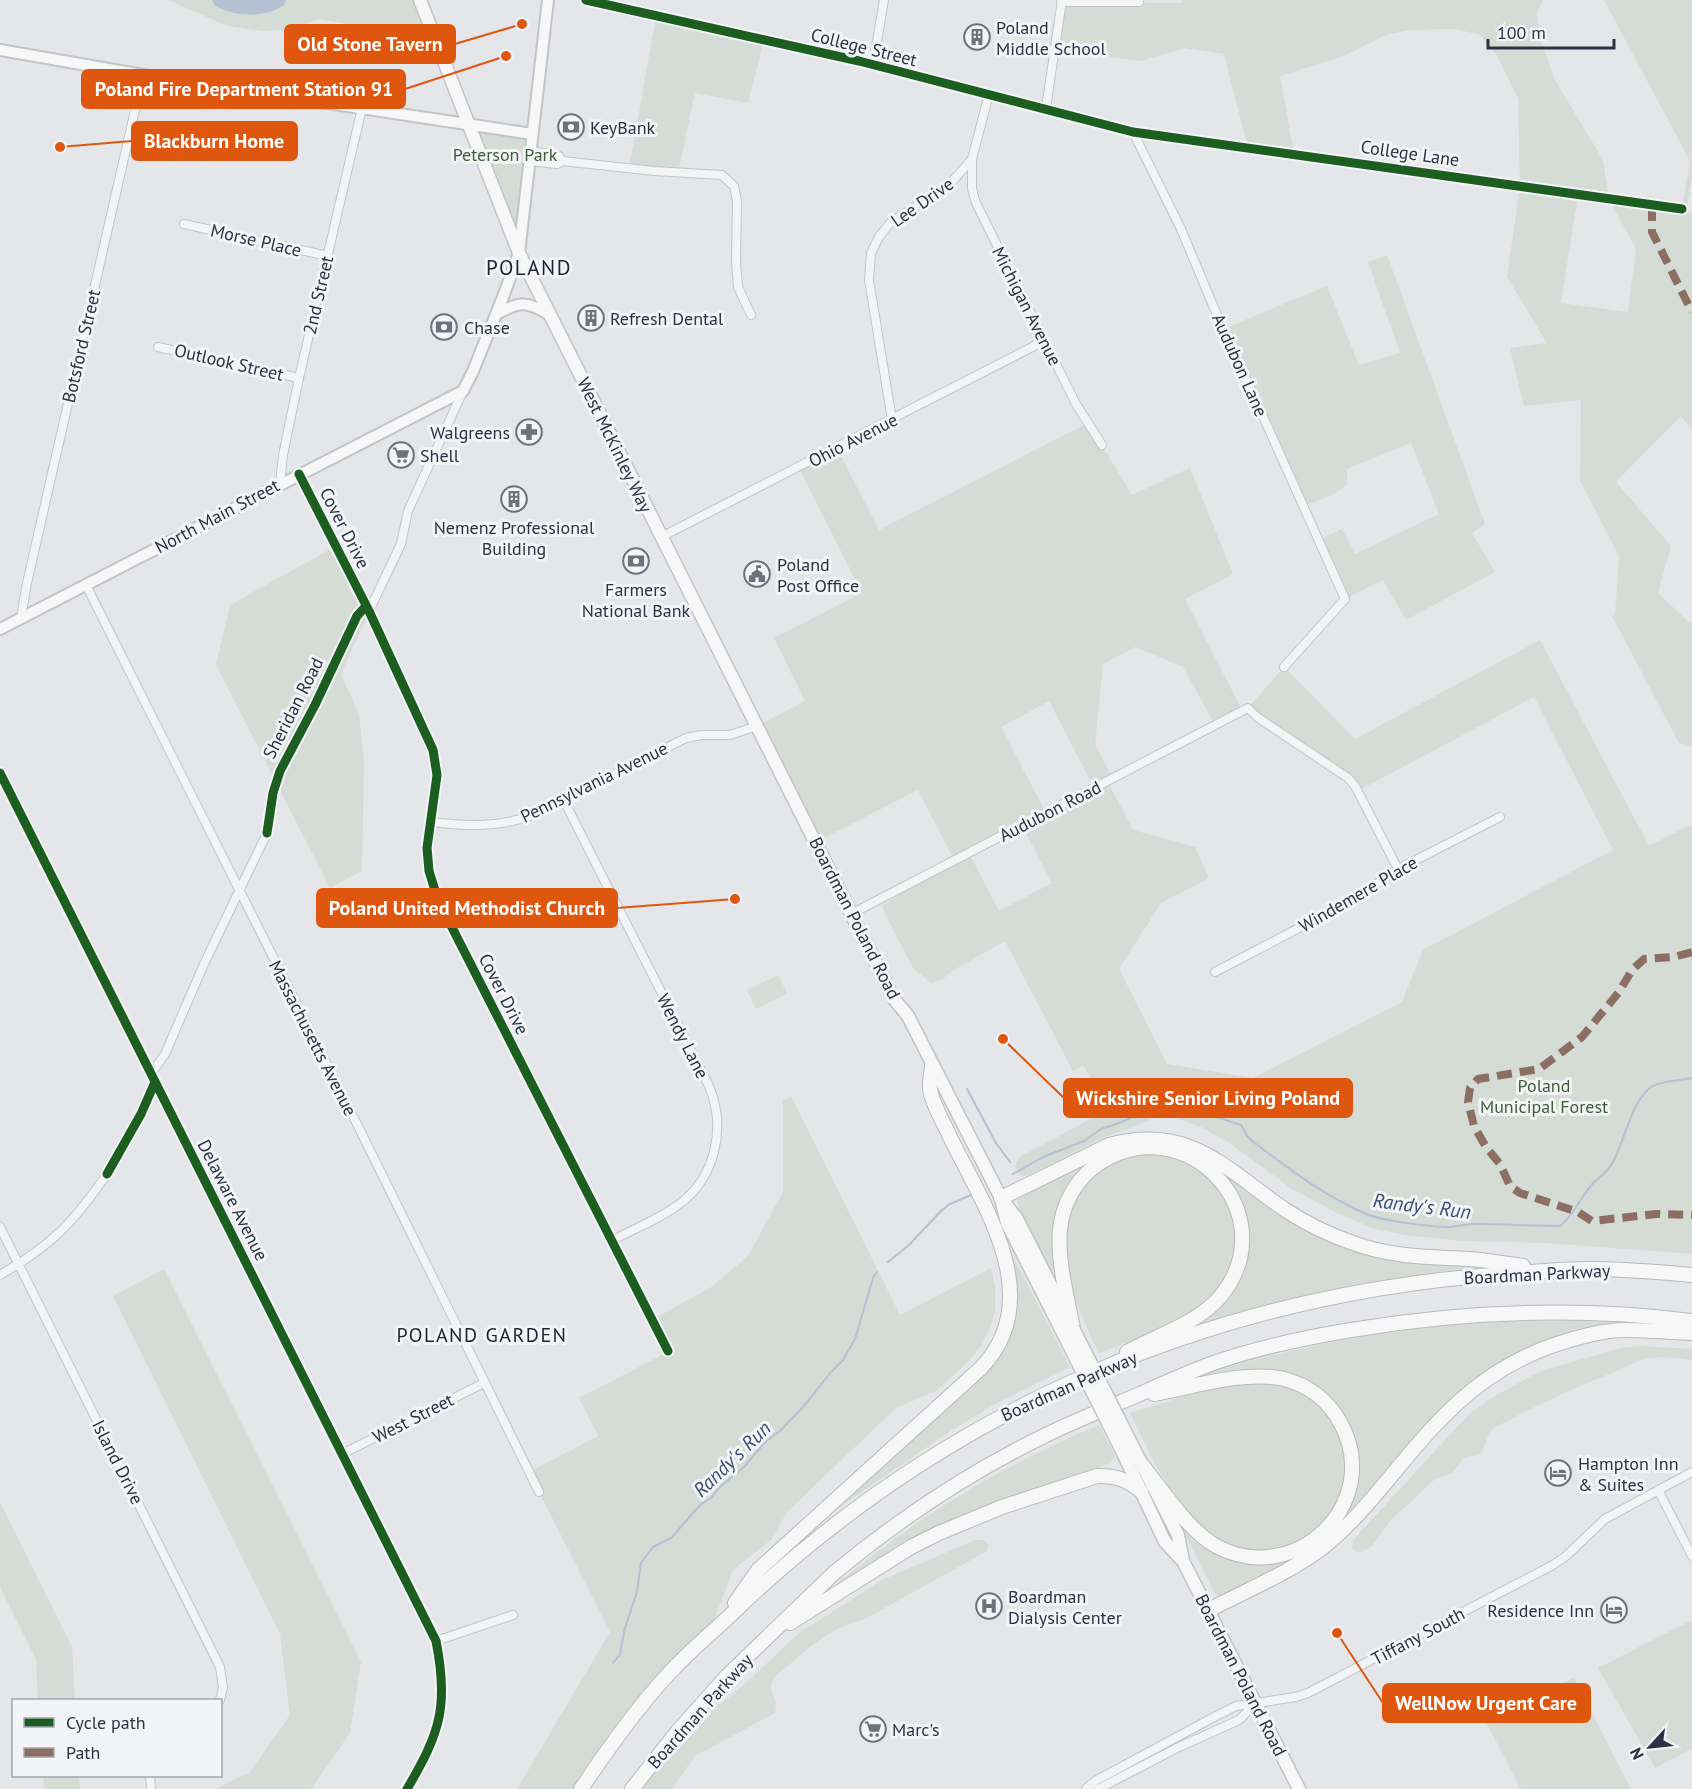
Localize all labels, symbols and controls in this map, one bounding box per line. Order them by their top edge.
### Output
scale bar [1488,12,1614,50]
place label: Poland Middle School [996,16,1106,60]
text: 100 m [1497,21,1546,44]
building icon: Poland Middle School [962,22,992,52]
street label: College Street [809,23,919,71]
callout: Old Stone Tavern [285,25,455,63]
text: Old Stone Tavern [297,31,443,57]
callout: Poland Fire Department Station 91 [82,70,405,108]
text: Poland Fire Department Station 91 [95,76,393,102]
bank icon: KeyBank [556,112,586,142]
place label: KeyBank [590,116,656,139]
callout: Blackburn Home [132,122,297,160]
text: Blackburn Home [144,128,284,154]
street label: College Lane [1359,135,1461,171]
park label: Peterson Park [453,143,558,166]
street label: Lee Drive [886,172,958,232]
street label: Morse Place [208,218,304,262]
street label: Michigan Avenue [987,243,1067,369]
street label: 2nd Street [298,253,338,337]
district label: POLAND [486,254,572,281]
street label: Botsford Street [57,287,105,405]
building icon: Refresh Dental [576,303,606,333]
place label: Refresh Dental [610,307,724,330]
street label: Audubon Lane [1207,310,1273,420]
bank icon: Chase [429,312,459,342]
place label: Chase [464,316,510,339]
street label: Outlook Street [172,338,286,386]
street label: West McKinley Way [572,374,658,517]
street label: Ohio Avenue [805,408,901,472]
pharmacy icon: Walgreens [514,417,544,447]
place label: Walgreens [430,421,510,444]
supermarket icon: Shell [386,440,416,470]
place label: Shell [420,444,460,467]
street label: North Main Street [151,474,283,558]
street label: Cover Drive [315,484,375,572]
building icon: Nemenz Professional Building [499,484,529,514]
place label: Nemenz Professional Building [434,516,595,560]
bank icon: Farmers National Bank [621,546,651,576]
place label: Poland Post Office [777,553,859,597]
public building icon: Poland Post Office [742,559,772,589]
place label: Farmers National Bank [582,578,691,622]
street label: Sheridan Road [258,653,328,763]
street label: Pennsylvania Avenue [517,736,671,828]
street label: Audubon Road [995,775,1105,847]
street label: Boardman Poland Road [804,833,906,1003]
street label: Windemere Place [1295,851,1421,937]
callout: Poland United Methodist Church [317,889,617,927]
text: Poland United Methodist Church [329,895,605,921]
street label: Cover Drive [474,950,534,1038]
street label: Massachusetts Avenue [264,956,362,1120]
street label: Wendy Lane [652,990,714,1082]
park label: Poland Municipal Forest [1480,1074,1608,1118]
callout: Wickshire Senior Living Poland [1064,1079,1352,1117]
text: Wickshire Senior Living Poland [1076,1085,1340,1111]
street label: Delaware Avenue [193,1136,273,1264]
water label: Randy's Run [1372,1187,1472,1225]
street label: Boardman Parkway [1463,1259,1611,1289]
district label: POLAND GARDEN [396,1322,568,1348]
street label: Boardman Parkway [997,1345,1141,1426]
street label: West Street [369,1388,457,1448]
water label: Randy's Run [688,1415,776,1503]
street label: Island Drive [87,1416,149,1508]
place label: Hampton Inn & Suites [1578,1452,1679,1496]
hotel icon: Hampton Inn & Suites [1543,1458,1573,1488]
place label: Boardman Dialysis Center [1008,1585,1122,1629]
street label: Boardman Poland Road [1190,1590,1292,1760]
hospital icon: Boardman Dialysis Center [974,1591,1004,1621]
hotel icon: Residence Inn [1599,1595,1629,1625]
place label: Residence Inn [1487,1599,1594,1622]
street label: Tiffany South [1367,1602,1469,1670]
street label: Boardman Parkway [642,1648,758,1773]
callout: WellNow Urgent Care [1383,1684,1590,1722]
text: WellNow Urgent Care [1395,1690,1577,1716]
legend [12,1699,222,1777]
text: Cycle path [66,1711,146,1734]
supermarket icon: Marc's [858,1714,888,1744]
north arrow [1620,1717,1680,1777]
place label: Marc's [892,1718,940,1741]
text: Path [66,1741,100,1764]
text: N [1625,1745,1648,1763]

